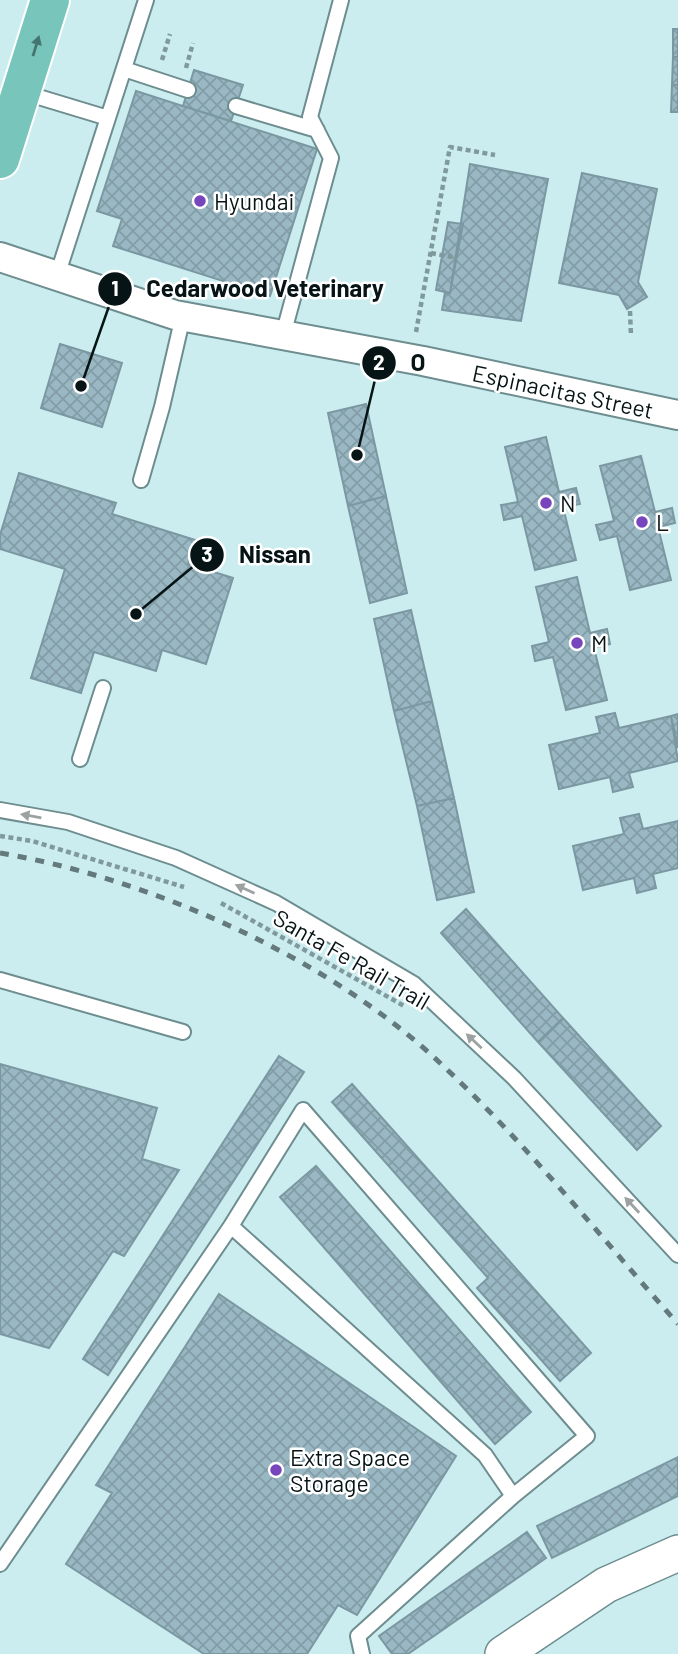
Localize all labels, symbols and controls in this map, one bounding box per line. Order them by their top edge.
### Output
one-way arrow [31,35,41,56]
place label: Hyundai [214,187,294,215]
marker: Hyundai [192,193,208,209]
callout: Cedarwood Veterinary [98,266,398,311]
text: Cedarwood Veterinary [146,273,384,302]
text: 1 [111,275,119,300]
callout: O [361,340,439,385]
text: O [411,347,425,376]
text: 2 [373,349,385,374]
street label: Espinacitas Street [470,358,656,424]
place label: N [560,489,576,517]
marker: N [538,495,554,511]
place label: L [656,508,669,536]
marker: L [634,514,650,530]
callout: Nissan [190,532,325,577]
text: Nissan [239,539,311,568]
text: 3 [201,541,213,566]
place label: M [591,629,607,657]
marker: M [569,635,585,651]
one-way arrow [20,810,42,821]
one-way arrow [235,883,255,895]
street label: Santa Fe Rail Trail [269,903,435,1015]
one-way arrow [466,1033,483,1049]
one-way arrow [624,1197,640,1214]
place label: Extra Space Storage [290,1443,410,1497]
marker: Extra Space Storage [268,1462,284,1478]

